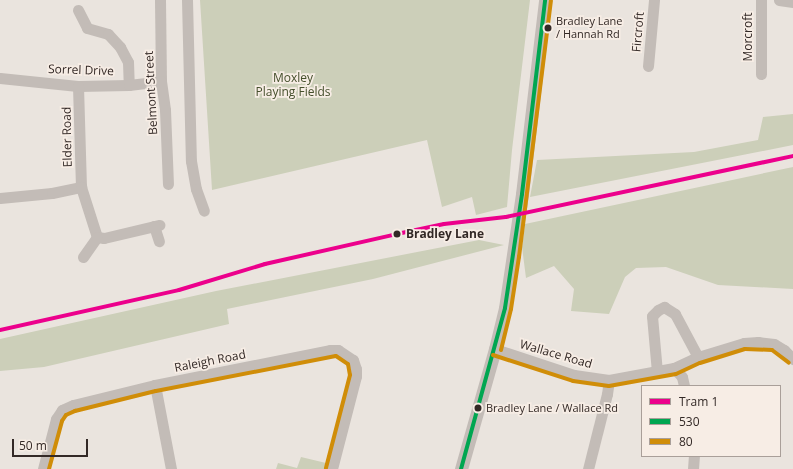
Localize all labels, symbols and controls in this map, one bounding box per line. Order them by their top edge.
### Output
street label: Fircroft [629,11,647,53]
street label: Morcroft [741,12,755,62]
place label: Bradley Lane / Hannah Rd [556,15,623,41]
marker: Bradley Lane / Hannah Rd [543,23,553,33]
street label: Belmont Street [142,51,160,135]
street label: Sorrel Drive [48,62,114,78]
park label: Moxley Playing Fields [256,71,330,99]
street label: Elder Road [59,107,75,167]
marker: Bradley Lane [390,227,404,241]
place label: Bradley Lane [406,227,484,241]
street label: Wallace Road [518,337,594,371]
street label: Raleigh Road [173,347,247,375]
legend [641,385,781,457]
text: Tram 1 [679,393,718,410]
place label: Bradley Lane / Wallace Rd [486,401,618,415]
marker: Bradley Lane / Wallace Rd [473,403,483,413]
text: 530 [679,413,700,430]
scale bar [14,431,90,457]
text: 80 [679,433,693,450]
text: 50 m [19,437,47,454]

